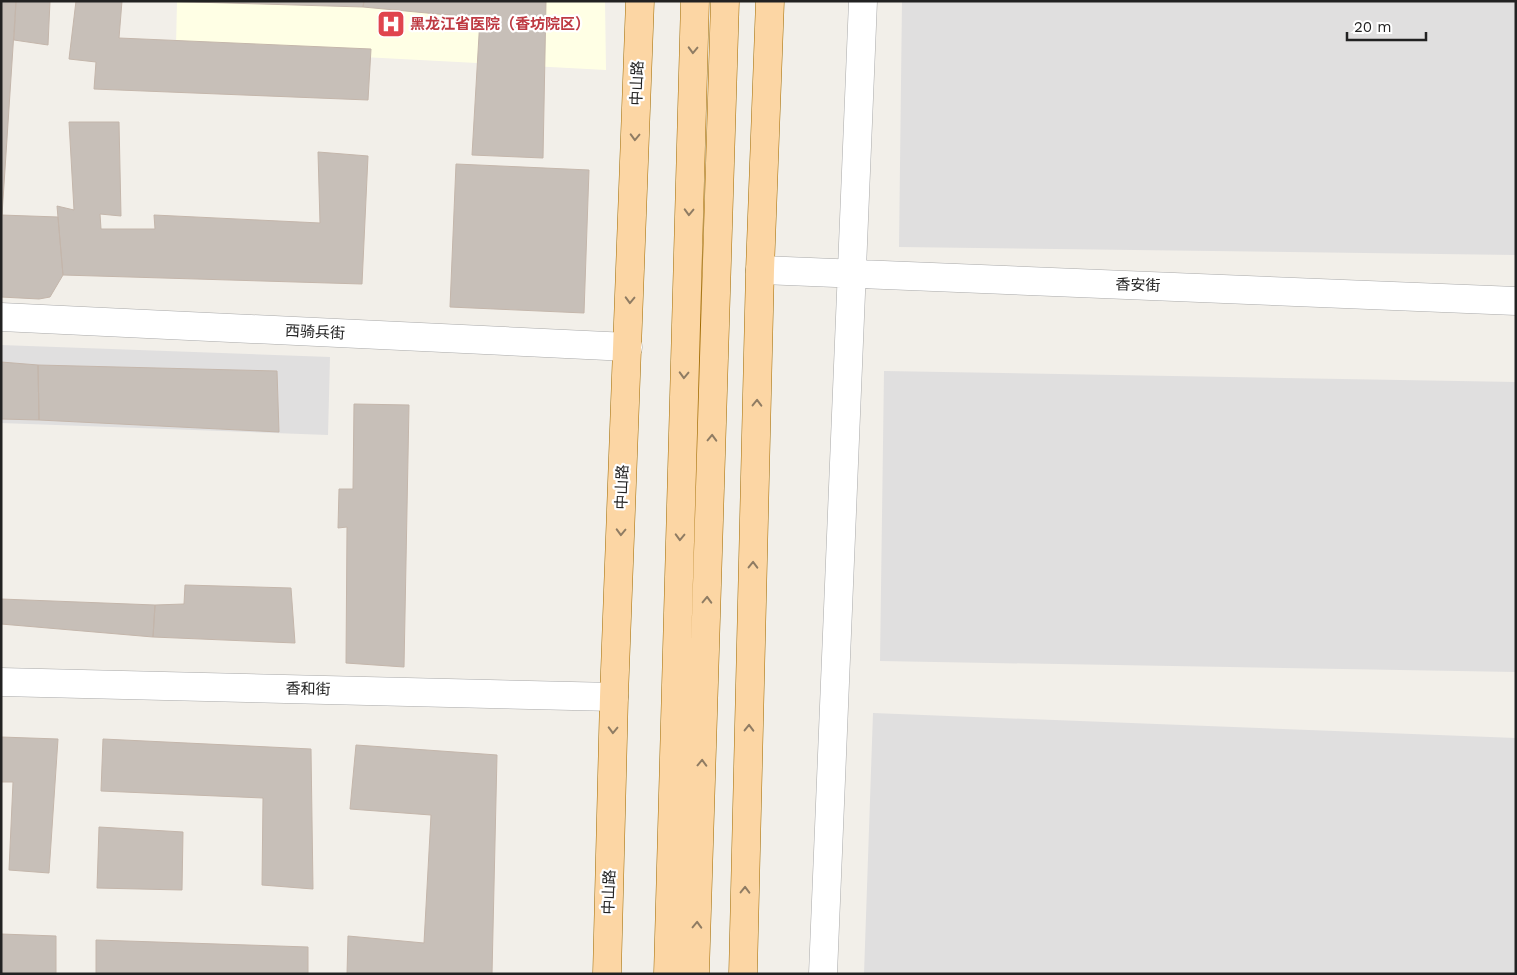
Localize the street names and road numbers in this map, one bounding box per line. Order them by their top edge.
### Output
street label: 中山路 [627,60,647,106]
street label: 香安街 [1115,275,1161,295]
street label: 西骑兵街 [285,321,345,343]
street label: 中山路 [612,464,632,510]
street label: 香和街 [285,680,331,698]
street label: 中山路 [599,869,619,915]

